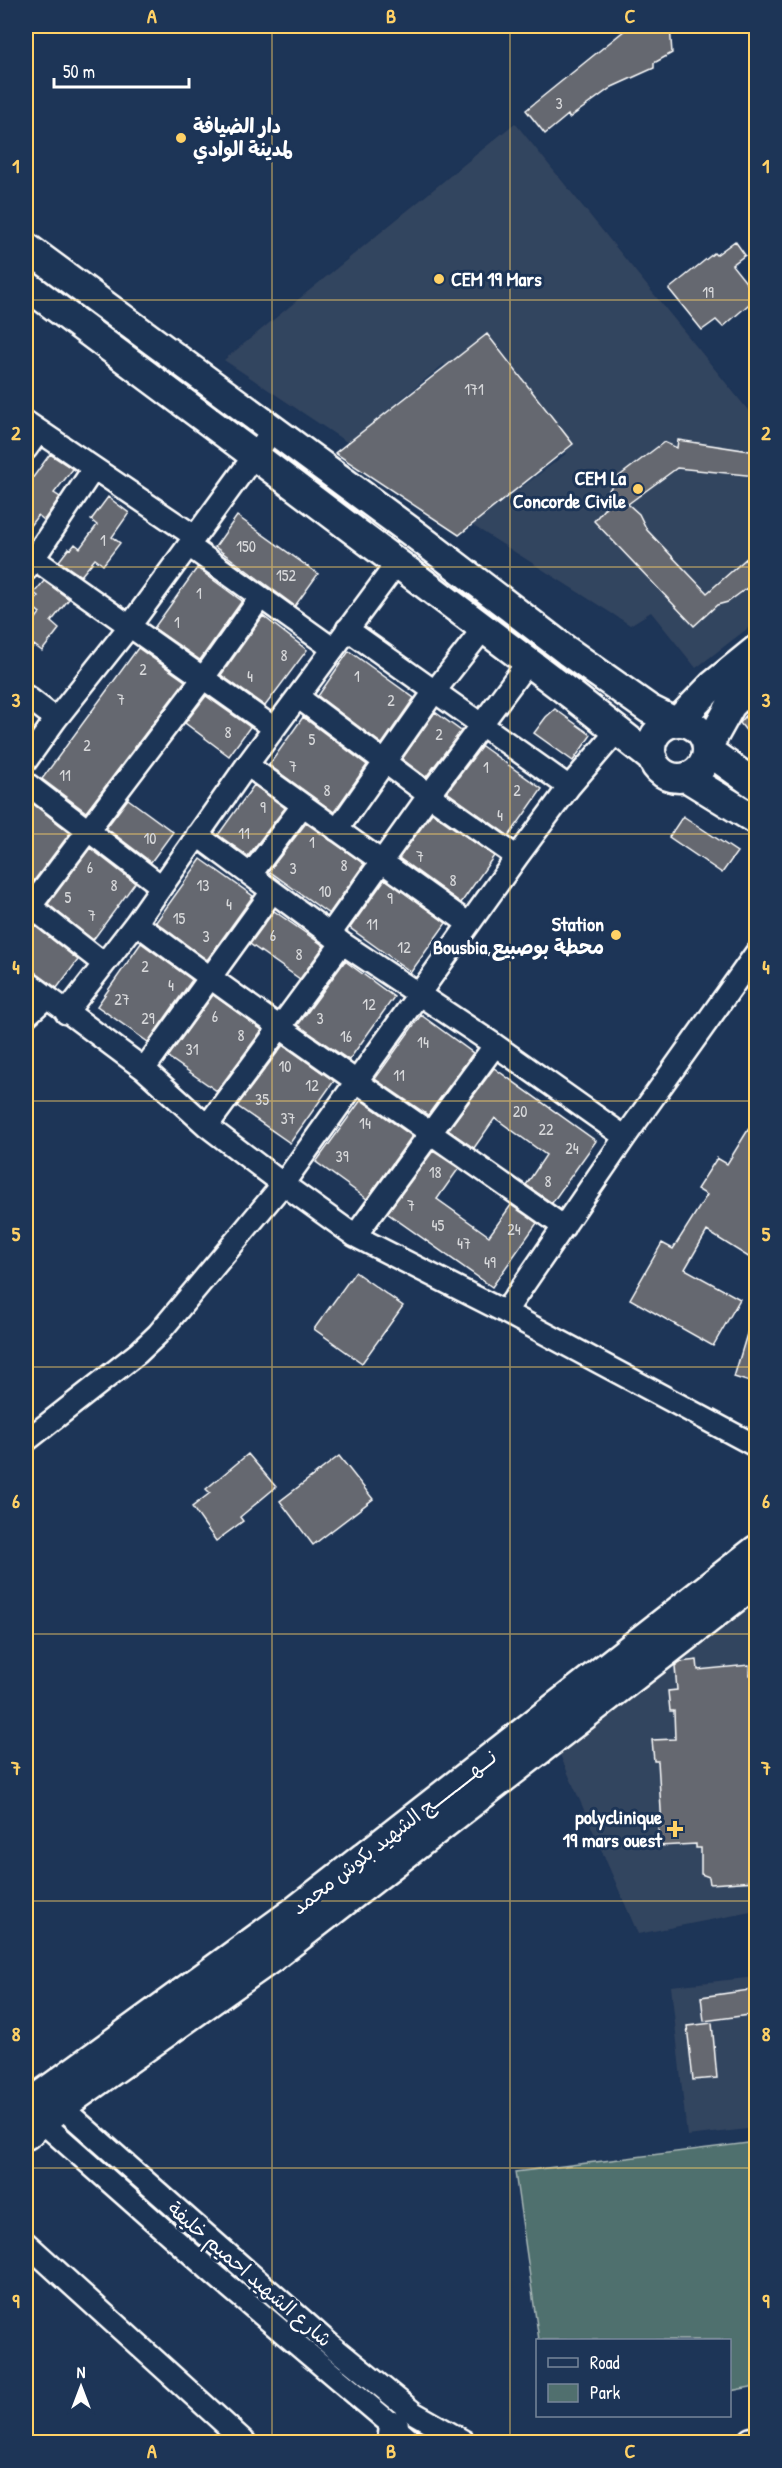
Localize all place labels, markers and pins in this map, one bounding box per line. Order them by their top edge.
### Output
place label: دار الضيافة لمدينة الوادي [193,112,293,165]
marker: دار الضيافة لمدينة الوادي [174,131,188,145]
place label: CEM 19 Mars [451,265,542,292]
marker: CEM 19 Mars [432,272,446,286]
place label: CEM La Concorde Civile [513,464,626,514]
marker: CEM La Concorde Civile [631,482,645,496]
place label: Station Bousbia,محطة بوصبيع [433,910,604,961]
marker: Station Bousbia,محطة بوصبيع [609,928,623,942]
place label: polyclinique 19 mars ouest [563,1803,663,1853]
marker: polyclinique 19 mars ouest [666,1820,684,1838]

